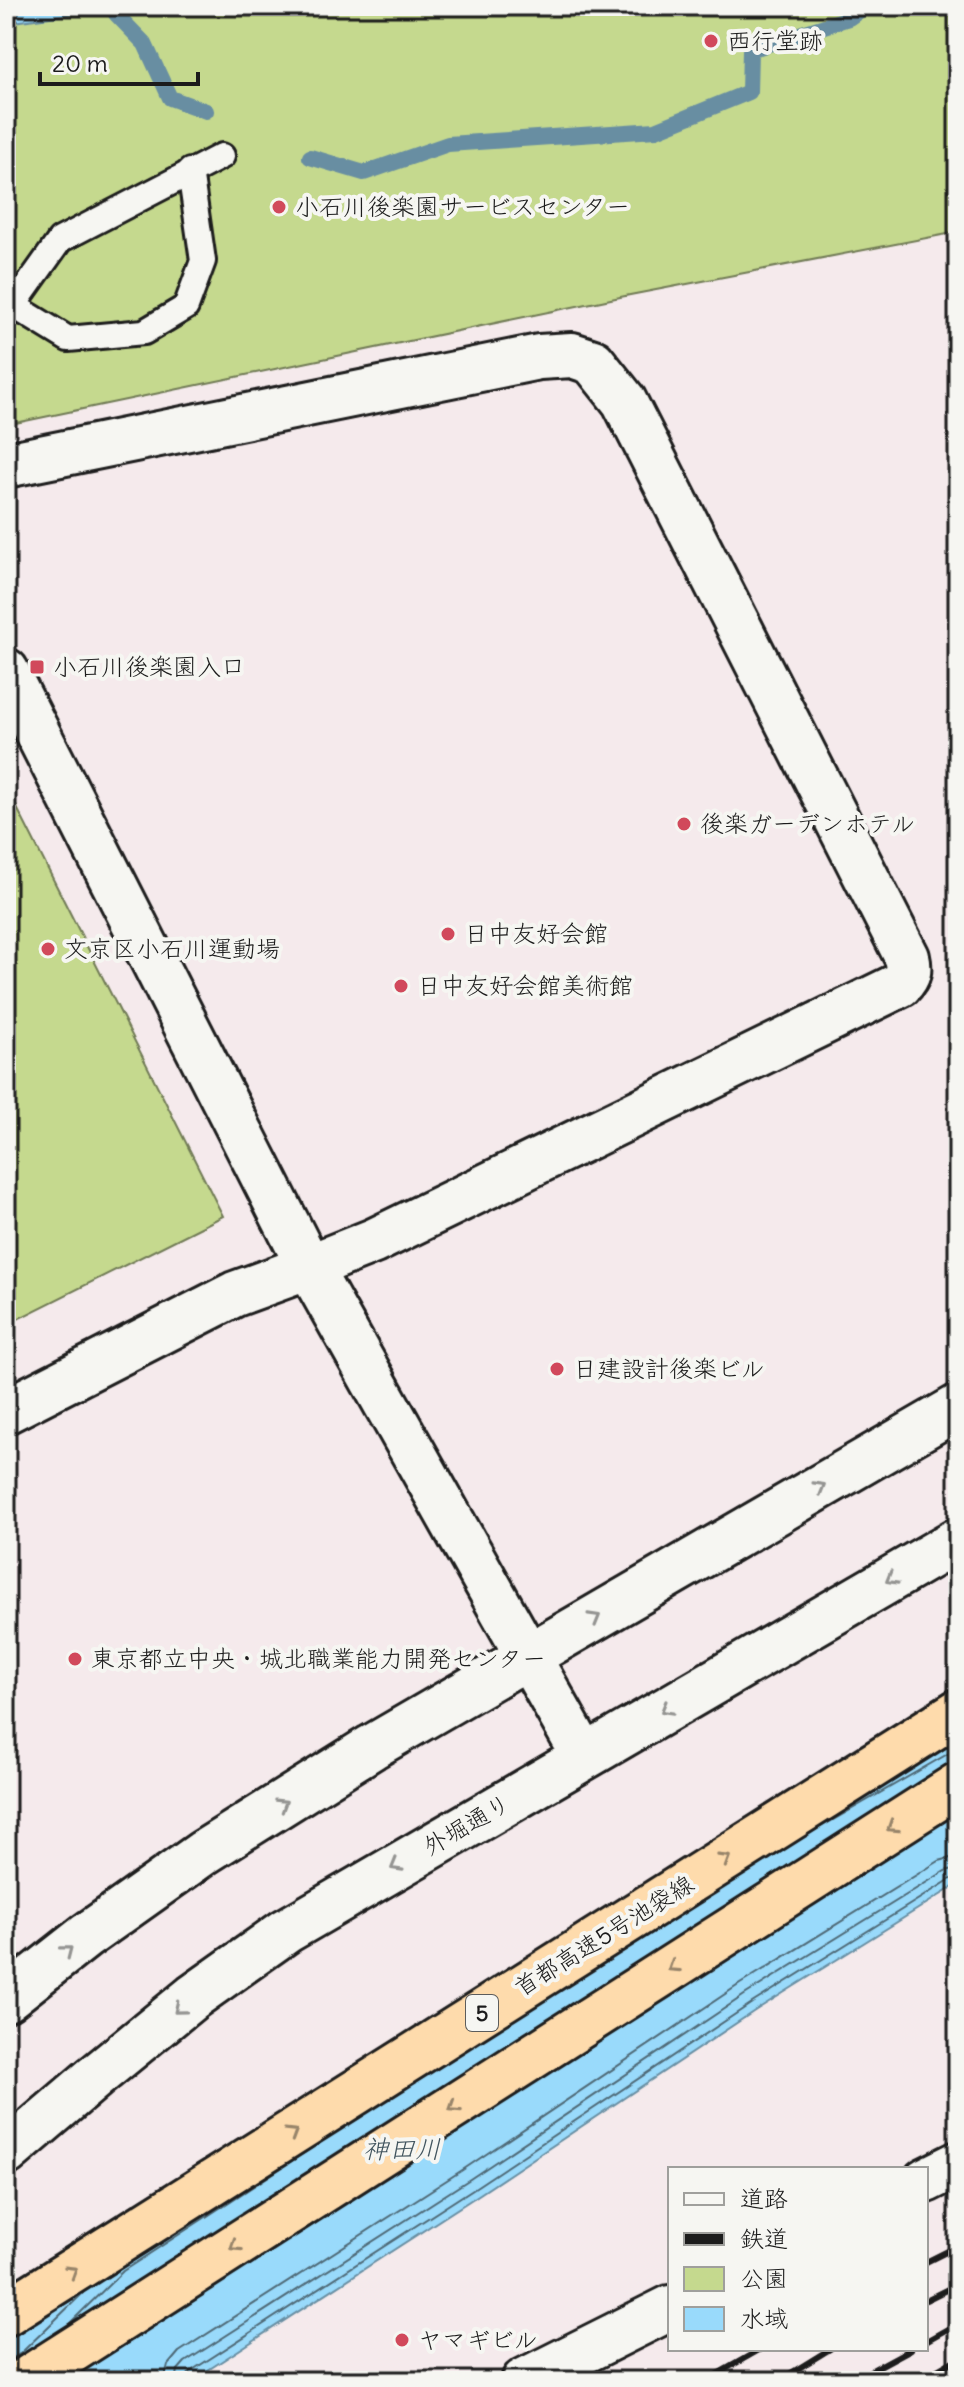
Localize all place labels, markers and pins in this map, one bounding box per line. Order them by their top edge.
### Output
place label: 西行堂跡 [727,25,823,55]
marker: 西行堂跡 [702,32,720,50]
place label: 小石川後楽園サービスセンター [295,191,630,221]
marker: 小石川後楽園サービスセンター [270,198,288,216]
place label: 小石川後楽園入口 [53,651,245,681]
marker: 小石川後楽園入口 [28,658,46,676]
place label: 後楽ガーデンホテル [700,808,915,838]
marker: 後楽ガーデンホテル [675,815,693,833]
place label: 日中友好会館 [464,918,608,948]
marker: 日中友好会館 [439,925,457,943]
place label: 文京区小石川運動場 [64,933,280,963]
marker: 文京区小石川運動場 [39,940,57,958]
place label: 日中友好会館美術館 [417,970,633,1000]
marker: 日中友好会館美術館 [392,977,410,995]
place label: 日建設計後楽ビル [573,1353,765,1383]
marker: 日建設計後楽ビル [548,1360,566,1378]
place label: 東京都立中央・城北職業能力開発センター [91,1643,546,1673]
marker: 東京都立中央・城北職業能力開発センター [66,1650,84,1668]
place label: ヤマギビル [418,2324,538,2354]
marker: ヤマギビル [393,2331,411,2349]

